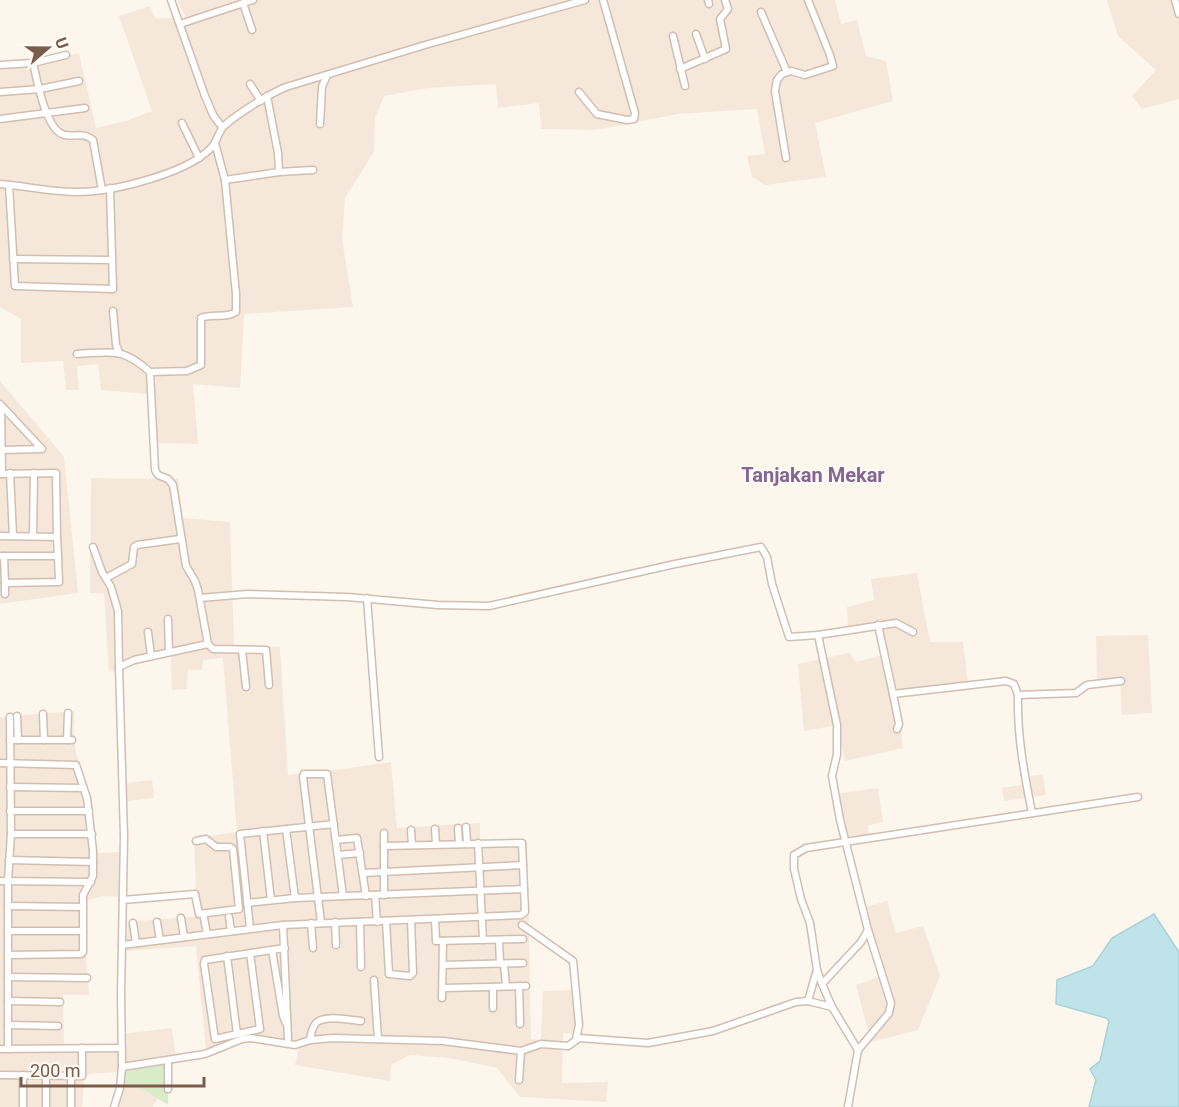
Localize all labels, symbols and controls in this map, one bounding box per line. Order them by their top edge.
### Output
north arrow [18,18,78,78]
text: U [51,35,72,51]
district label: Tanjakan Mekar [741,463,885,487]
scale bar [21,1050,204,1088]
text: 200 m [30,1060,81,1081]

